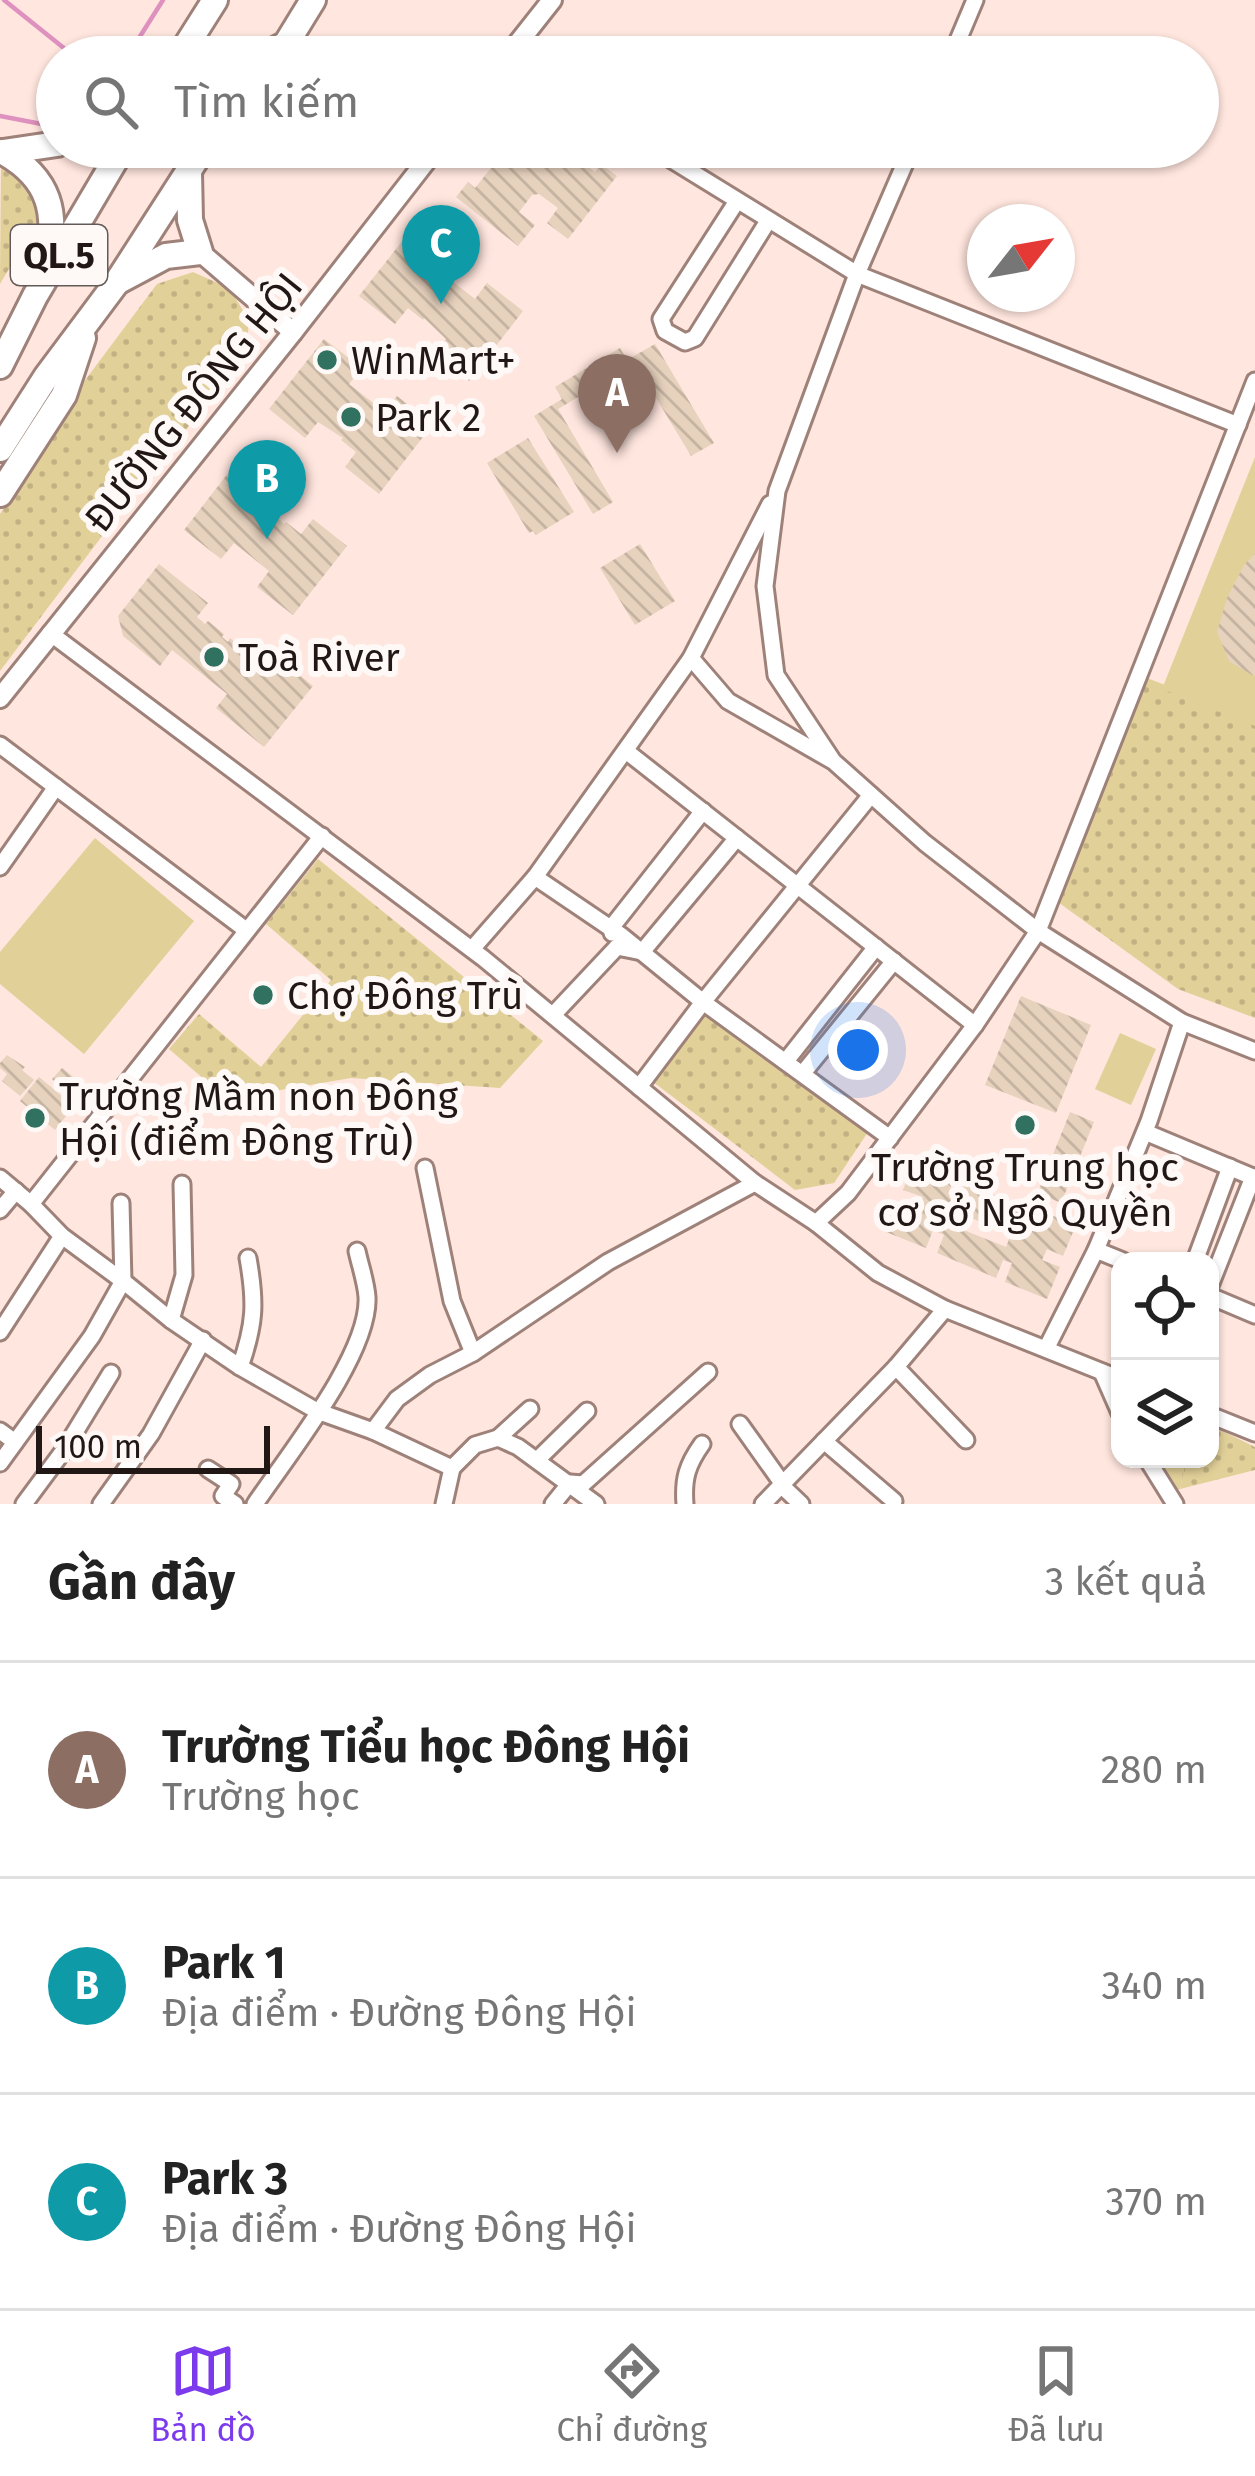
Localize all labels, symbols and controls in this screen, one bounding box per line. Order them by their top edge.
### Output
search box [36,36,1219,168]
icon: search [78,69,144,135]
text: Tìm kiếm [174,75,359,129]
north arrow [967,204,1075,312]
pin: C [402,205,480,304]
road number: QL.5 [11,225,107,285]
street label: ĐƯỜNG ĐÔNG HỘI [75,264,312,541]
place label: WinMart+ [351,338,516,384]
marker: WinMart+ [314,347,340,373]
pin: A [578,354,656,453]
place label: Park 2 [375,395,481,441]
marker: Park 2 [338,404,364,430]
pin: B [228,440,306,539]
place label: Toà River [238,635,400,681]
marker: Toà River [201,644,227,670]
place label: Chợ Đông Trù [287,973,523,1019]
marker: Chợ Đông Trù [250,982,276,1008]
your location [828,1020,888,1080]
place label: Trường Mầm non Đông Hội (điểm Đông Trù) [59,1074,459,1165]
marker: Trường Mầm non Đông Hội (điểm Đông Trù) [22,1105,48,1131]
marker: Trường Trung học cơ sở Ngô Quyền [1012,1112,1038,1138]
place label: Trường Trung học cơ sở Ngô Quyền [871,1145,1179,1236]
map controls [1111,1252,1219,1468]
button: locate [1111,1252,1219,1360]
button: layers [1111,1360,1219,1468]
scale bar [36,1420,270,1473]
text: 100 m [54,1427,142,1467]
text: Gần đây [48,1551,235,1613]
text: 3 kết quả [1045,1559,1207,1605]
text: Trường Tiểu học Đông Hội [162,1720,690,1774]
text: A [75,1747,99,1793]
text: 280 m [1101,1747,1207,1793]
text: Trường học [162,1774,360,1820]
text: Park 1 [162,1936,286,1990]
text: B [75,1963,99,2009]
text: 340 m [1101,1963,1207,2009]
text: Địa điểm · Đường Đông Hội [162,1990,636,2036]
text: Park 3 [162,2152,288,2206]
text: C [76,2179,98,2225]
text: 370 m [1105,2179,1207,2225]
text: Địa điểm · Đường Đông Hội [162,2206,636,2252]
tab: Bản đồ [150,2338,256,2450]
tab: Chỉ đường [556,2338,707,2450]
tab: Đã lưu [1008,2338,1105,2450]

